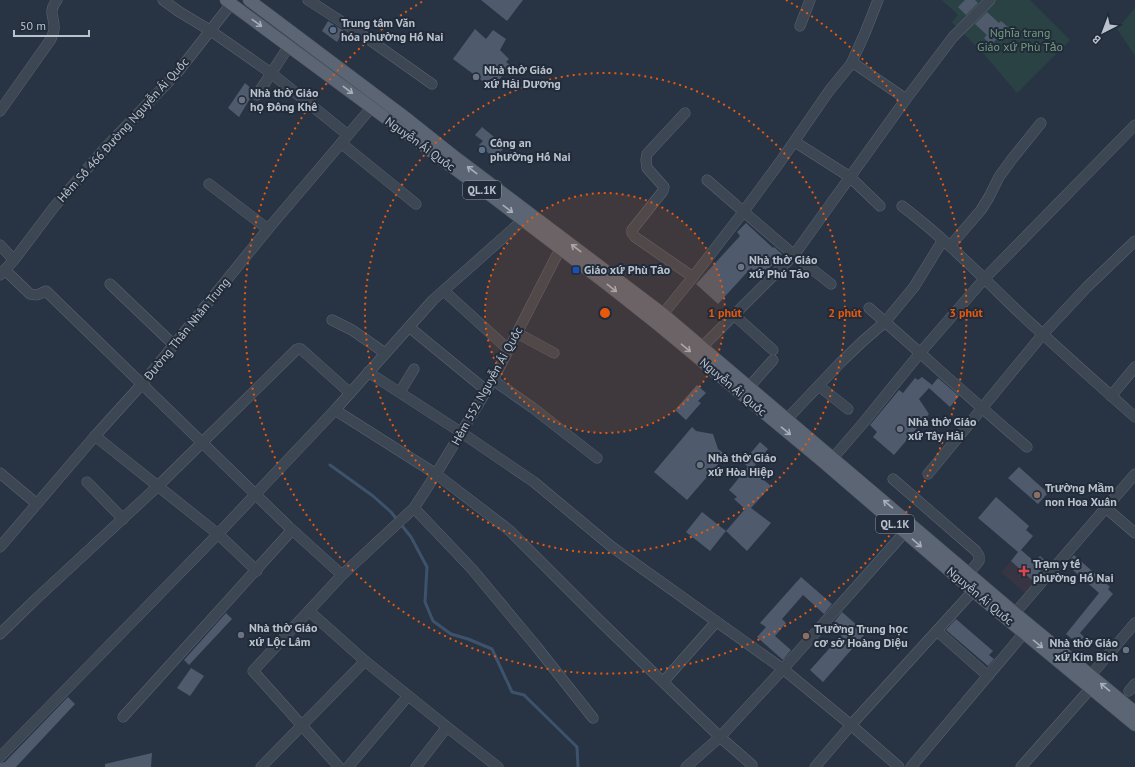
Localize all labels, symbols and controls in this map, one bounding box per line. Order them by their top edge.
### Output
scale bar [14,12,89,38]
north arrow [1083,12,1123,52]
place label: Trung tâm Văn hóa phường Hố Nai [341,15,444,44]
text: 50 m [20,18,46,33]
one-way arrow [252,19,263,27]
marker: Trung tâm Văn hóa phường Hố Nai [328,25,338,35]
park label: Nghĩa trang Giáo xứ Phù Tảo [977,25,1063,54]
text: B [1089,32,1103,47]
street label: Hẻm Số 466 Đường Nguyễn Ái Quốc [54,54,192,205]
place label: Nhà thờ Giáo xứ Hải Dương [484,62,561,91]
marker: Nhà thờ Giáo xứ Hải Dương [471,72,481,82]
place label: Nhà thờ Giáo họ Đông Khê [250,85,319,114]
one-way arrow [342,86,353,94]
marker: Nhà thờ Giáo họ Đông Khê [237,95,247,105]
street label: Nguyễn Ái Quốc [382,113,459,174]
place label: Công an phường Hố Nai [490,135,571,164]
marker: Công an phường Hố Nai [477,145,487,155]
one-way arrow [467,166,478,174]
road number: QL.1K [463,181,501,199]
one-way arrow [503,205,514,214]
one-way arrow [570,244,581,253]
place label: Nhà thờ Giáo xứ Phú Tảo [749,252,818,281]
place label: Giáo xứ Phù Tảo [584,262,671,277]
marker: Nhà thờ Giáo xứ Phú Tảo [736,262,746,272]
marker: Giáo xứ Phù Tảo [571,265,581,275]
street label: Đường Thân Nhân Trung [140,274,233,384]
one-way arrow [606,284,617,292]
text: 1 phút [708,305,743,320]
text: 2 phút [828,305,863,320]
text: 3 phút [949,305,984,320]
centre of rings [598,306,612,320]
street label: Hẻm 552 Nguyễn Ái Quốc [448,323,526,448]
one-way arrow [681,344,691,353]
street label: Nguyễn Ái Quốc [697,354,770,419]
place label: Nhà thờ Giáo xứ Tây Hải [908,414,977,443]
marker: Nhà thờ Giáo xứ Tây Hải [895,424,905,434]
one-way arrow [781,427,791,436]
place label: Nhà thờ Giáo xứ Hòa Hiệp [708,450,777,479]
marker: Nhà thờ Giáo xứ Hòa Hiệp [695,460,705,470]
place label: Trường Mầm non Hoa Xuân [1045,480,1117,509]
marker: Trường Mầm non Hoa Xuân [1032,490,1042,500]
one-way arrow [882,500,893,509]
road number: QL.1K [876,515,914,533]
one-way arrow [912,538,922,547]
place label: Trạm y tế phường Hố Nai [1033,556,1114,585]
street label: Nguyễn Ái Quốc [944,563,1017,628]
marker: Trạm y tế phường Hố Nai [1018,565,1030,577]
place label: Nhà thờ Giáo xứ Lộc Lâm [249,620,318,649]
place label: Trường Trung học cơ sở Hoàng Diệu [814,621,908,650]
marker: Nhà thờ Giáo xứ Lộc Lâm [236,630,246,640]
marker: Trường Trung học cơ sở Hoàng Diệu [801,631,811,641]
place label: Nhà thờ Giáo xứ Kim Bích [1050,635,1119,664]
one-way arrow [1033,640,1043,649]
marker: Nhà thờ Giáo xứ Kim Bích [1121,645,1131,655]
one-way arrow [1101,683,1111,692]

